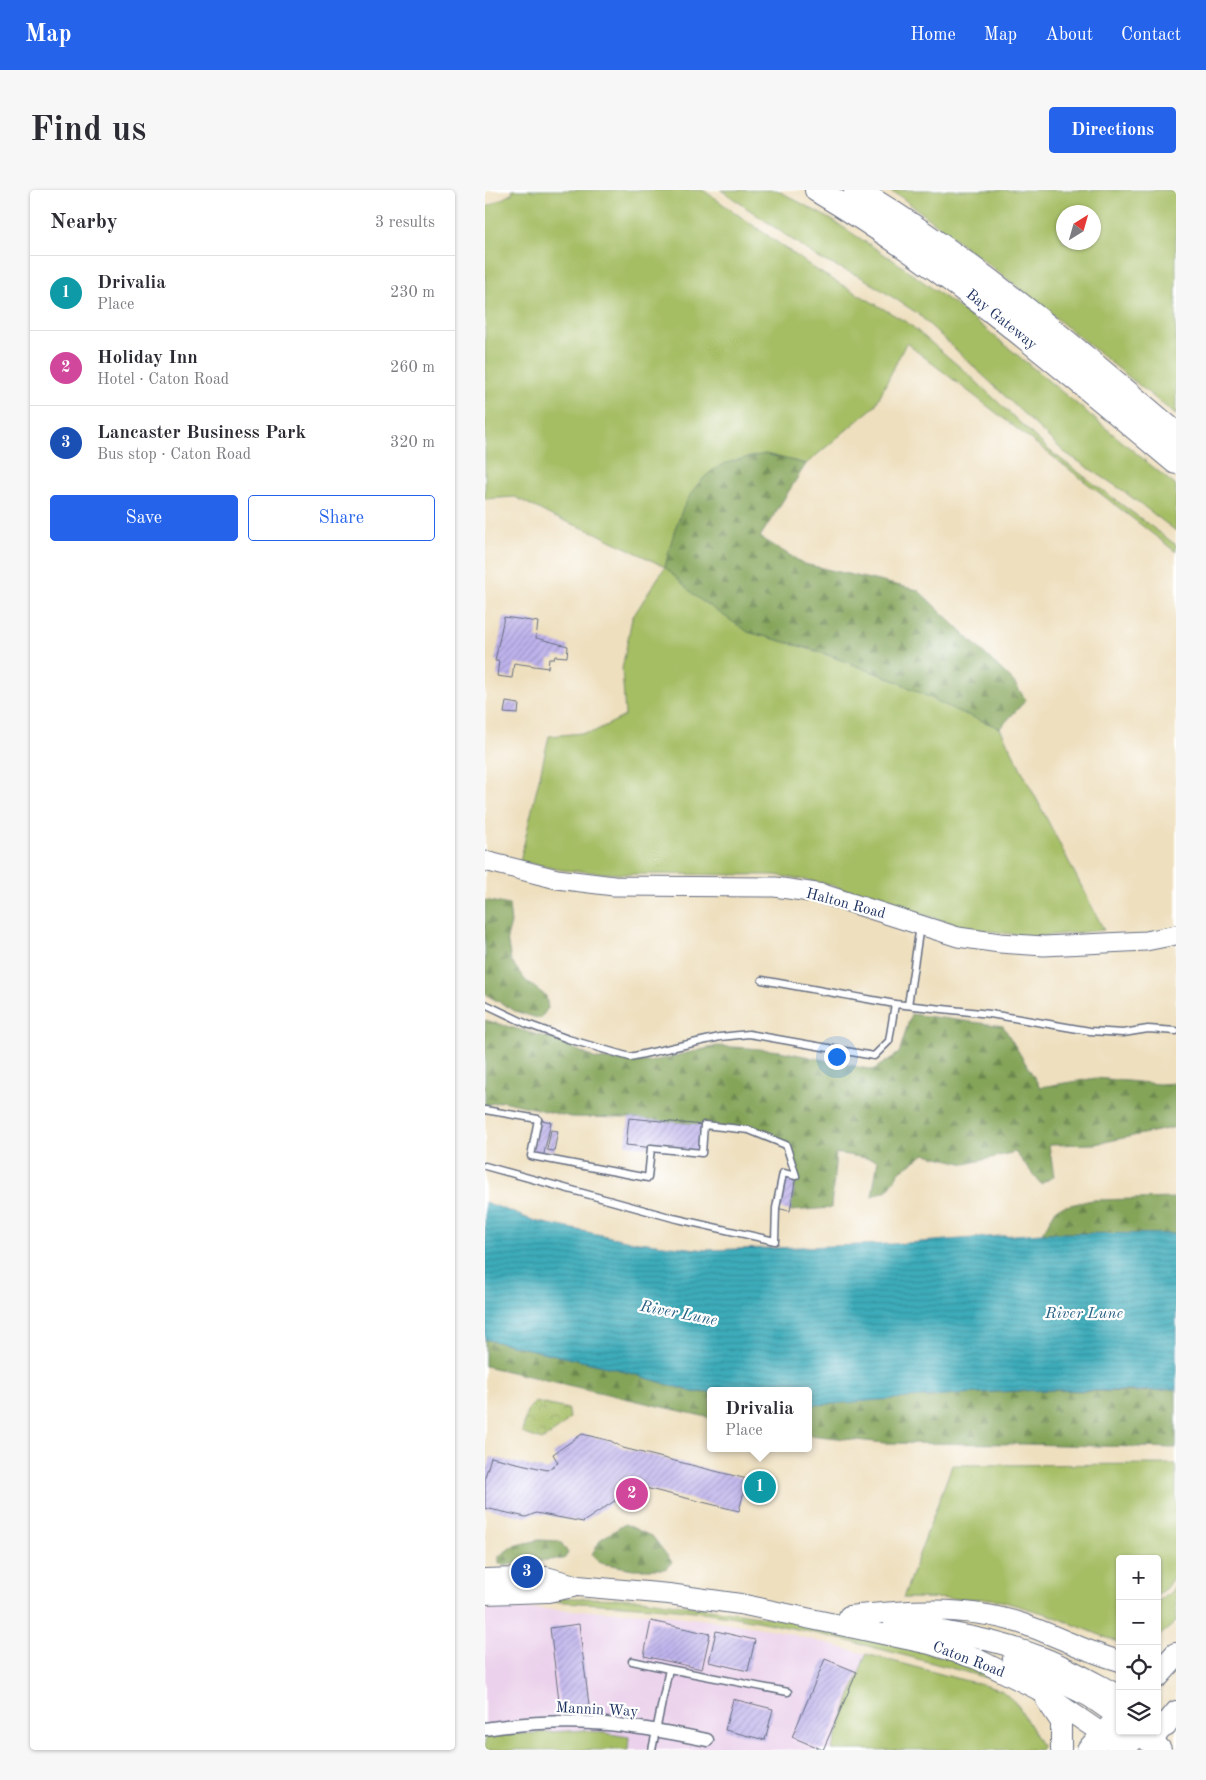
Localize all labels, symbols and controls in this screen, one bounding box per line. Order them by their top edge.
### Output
text: Map [25,23,72,47]
text: Home [910,26,956,44]
text: Map [984,26,1017,44]
text: About [1045,26,1093,44]
text: Contact [1121,26,1181,44]
button: Directions [1049,107,1176,153]
text: Find us [30,113,146,148]
north arrow [1056,205,1101,250]
text: Nearby [50,212,118,233]
text: 3 results [375,215,435,231]
text: Drivalia [97,274,166,293]
text: 1 [61,285,71,301]
text: 230 m [390,285,435,301]
street label: Bay Gateway [963,287,1039,353]
text: Place [97,297,134,313]
text: Holiday Inn [97,349,198,368]
text: 2 [61,360,71,376]
text: 260 m [390,360,435,376]
text: Hotel · Caton Road [97,372,229,388]
text: Lancaster Business Park [97,424,306,443]
text: 3 [61,435,71,451]
text: 320 m [390,435,435,451]
text: Bus stop · Caton Road [97,447,251,463]
button: Save [50,495,238,541]
button: Share [248,495,435,541]
street label: Halton Road [804,887,887,922]
your location [824,1044,850,1070]
water label: River Lune [638,1298,719,1329]
water label: River Lune [1044,1306,1123,1322]
popup [707,1387,812,1452]
text: Drivalia [725,1400,794,1419]
text: Place [725,1423,763,1439]
pin: 1 [744,1468,776,1506]
pin: 2 [616,1475,648,1513]
pin: 3 [511,1553,543,1591]
map controls [1116,1555,1161,1735]
button: + [1116,1555,1161,1600]
button: − [1116,1600,1161,1645]
street label: Caton Road [930,1640,1007,1681]
button: locate [1116,1645,1161,1690]
button: layers [1116,1690,1161,1735]
street label: Mannin Way [555,1701,639,1720]

